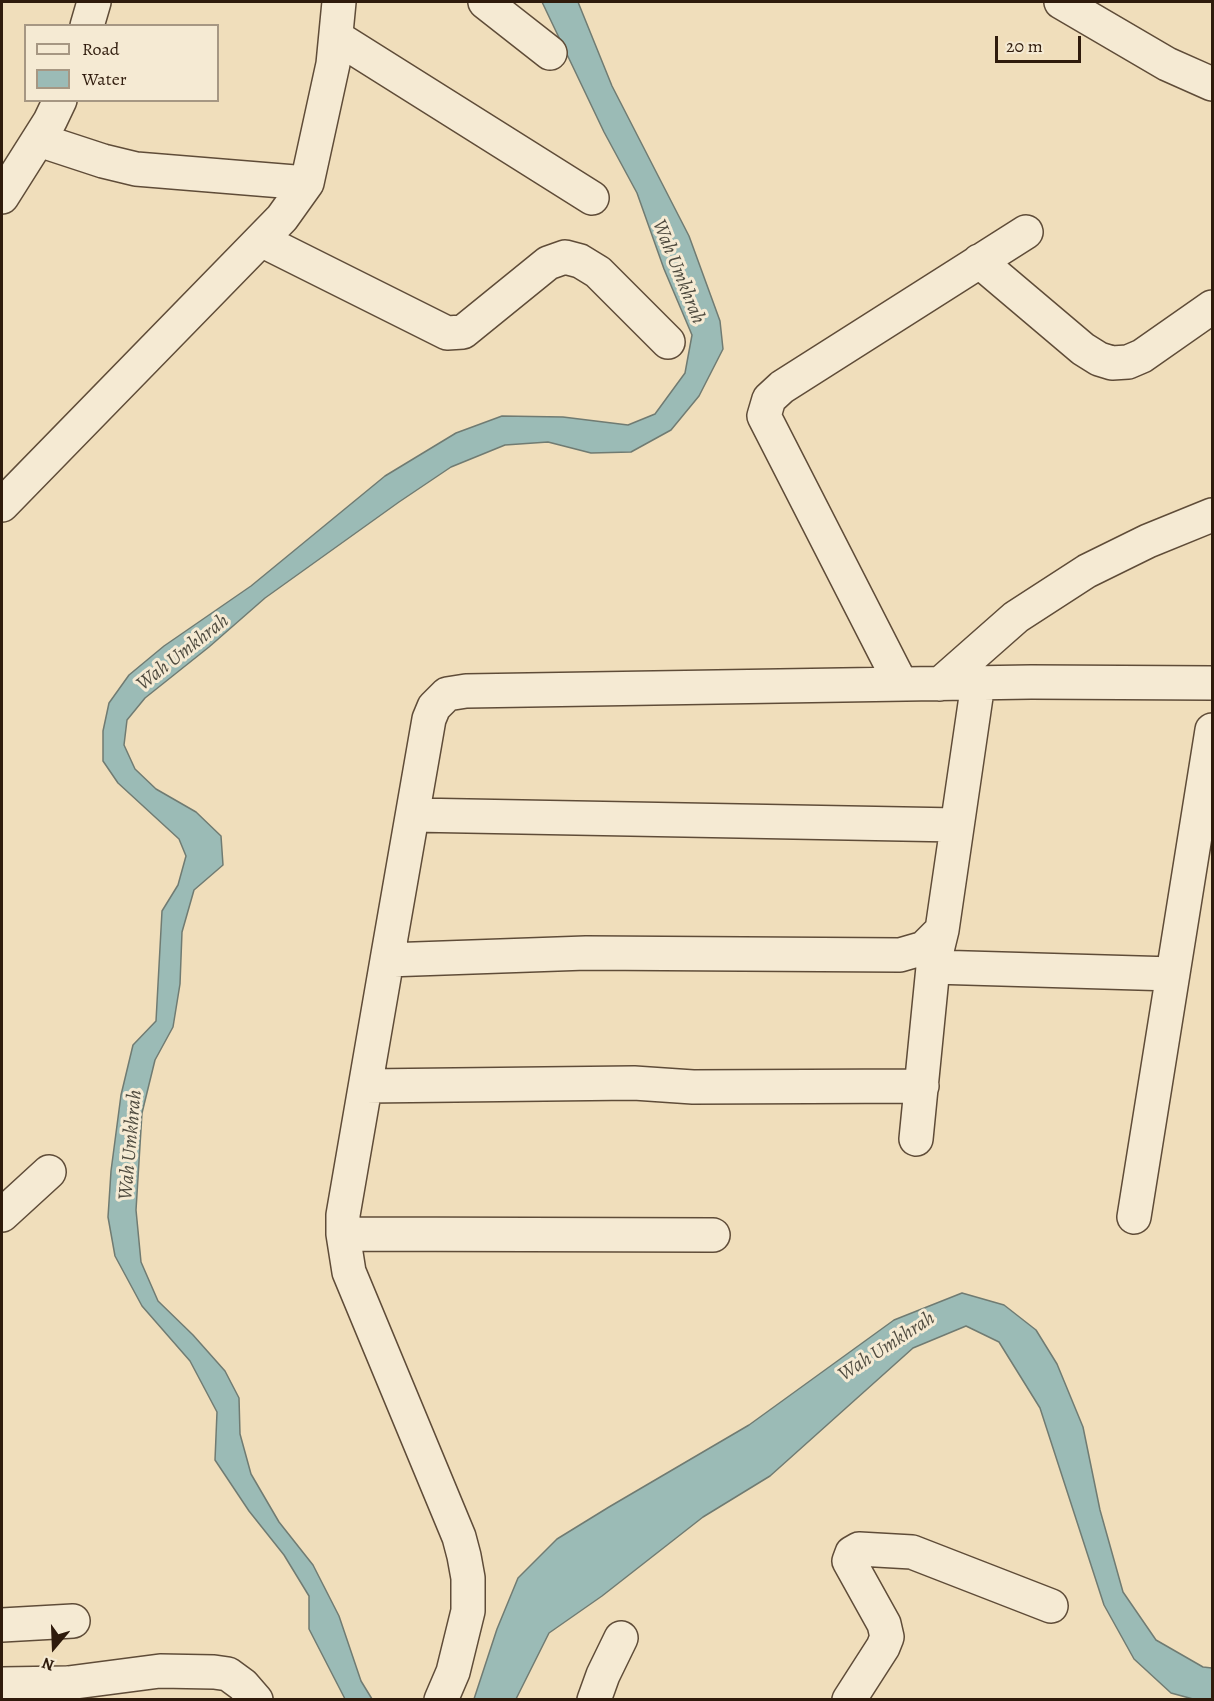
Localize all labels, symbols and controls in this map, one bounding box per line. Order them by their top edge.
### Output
legend [24,24,219,102]
scale bar [998,24,1084,62]
text: 20 m [1006,34,1043,58]
text: Road [82,37,119,61]
text: Water [82,67,127,91]
water label: Wah Umkhrah [646,216,710,328]
water label: Wah Umkhrah [132,609,234,697]
water label: Wah Umkhrah [114,1089,148,1201]
water label: Wah Umkhrah [834,1307,940,1387]
north arrow [24,1617,84,1677]
text: N [39,1652,57,1676]

